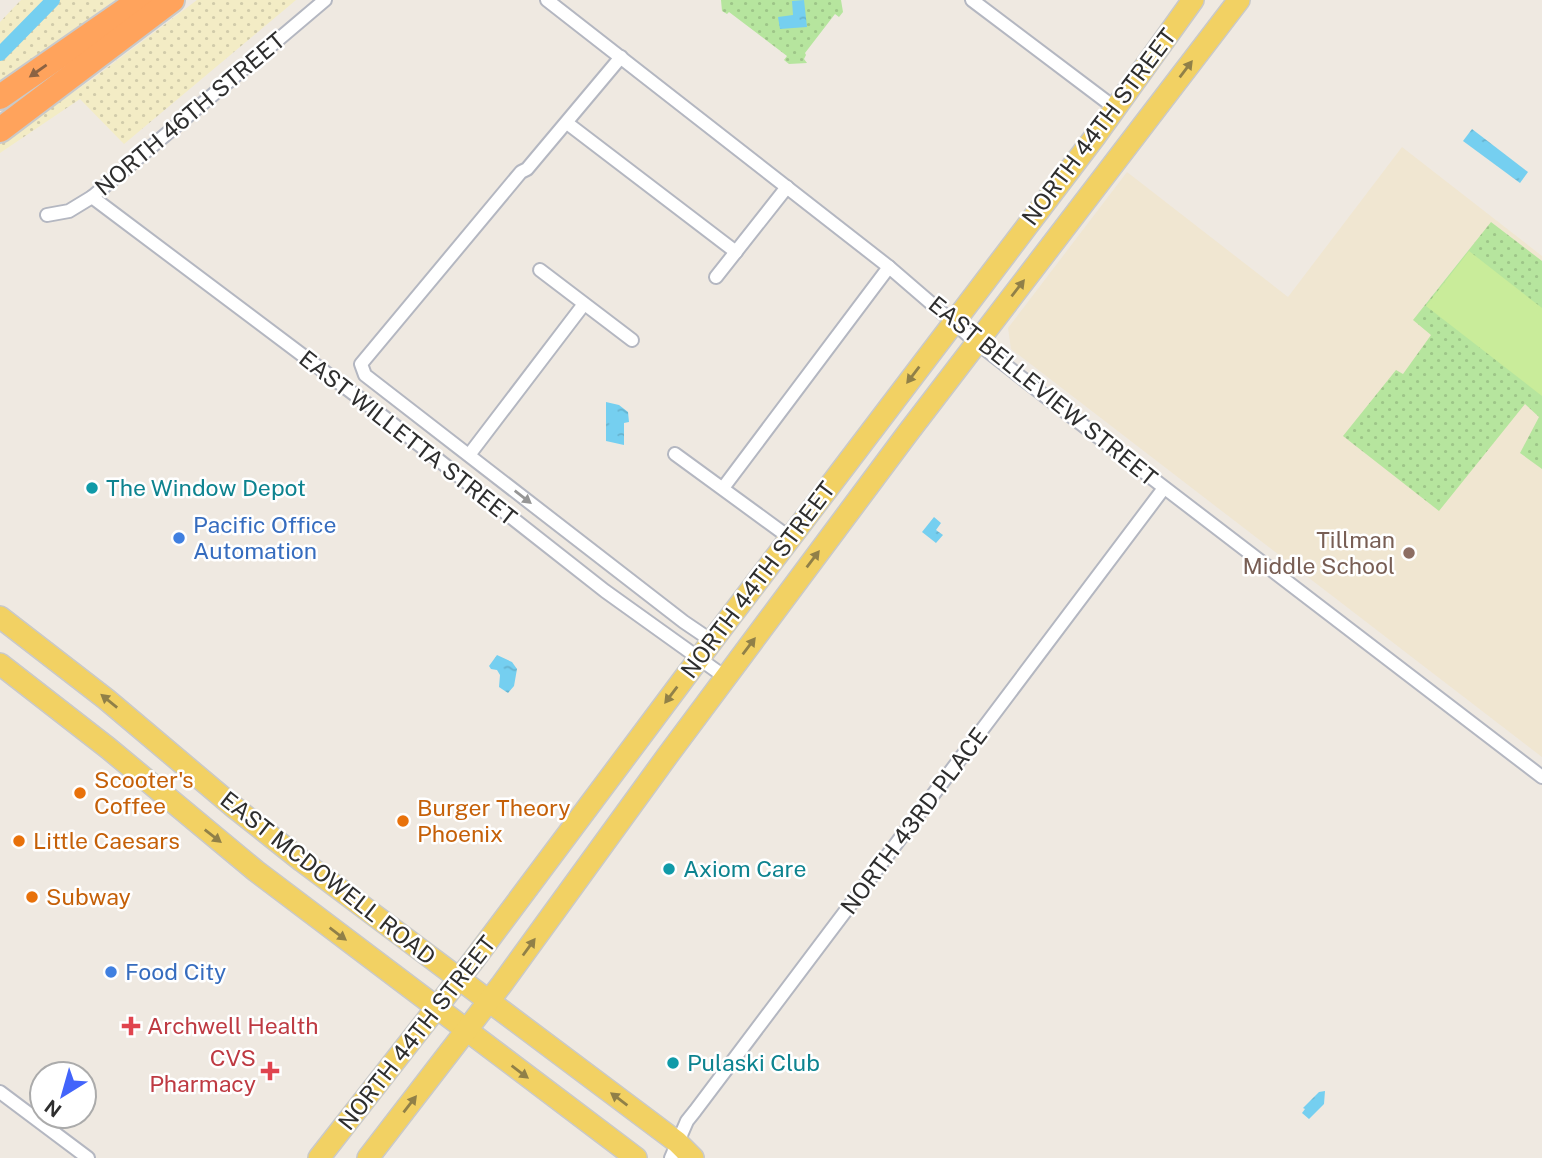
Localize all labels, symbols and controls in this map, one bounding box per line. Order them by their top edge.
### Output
street label: NORTH 44TH STREET [1016,23,1181,230]
street label: NORTH 46TH STREET [89,26,290,201]
one-way arrow [1179,60,1194,78]
one-way arrow [29,64,47,78]
one-way arrow [1010,279,1024,297]
street label: EAST BELLEVIEW STREET [924,290,1163,491]
street label: EAST WILLETTA STREET [294,344,523,531]
one-way arrow [906,366,920,384]
place label: The Window Depot [106,474,306,501]
street label: NORTH 44TH STREET [675,476,840,683]
marker: The Window Depot [84,480,100,496]
one-way arrow [513,489,531,504]
place label: Pacific Office Automation [193,511,336,564]
place label: Tillman Middle School [1242,526,1395,579]
marker: Pacific Office Automation [171,530,187,546]
marker: Tillman Middle School [1401,545,1417,561]
one-way arrow [806,551,821,569]
one-way arrow [742,637,756,655]
one-way arrow [664,686,678,705]
one-way arrow [100,694,117,709]
street label: NORTH 43RD PLACE [835,722,992,919]
place label: Scooter's Coffee [94,766,194,819]
marker: Scooter's Coffee [72,785,88,801]
street label: EAST MCDOWELL ROAD [215,785,441,970]
place label: Burger Theory Phoenix [417,794,571,847]
marker: Burger Theory Phoenix [395,813,411,829]
place label: Little Caesars [33,827,180,854]
one-way arrow [205,828,222,843]
marker: Little Caesars [11,833,27,849]
place label: Axiom Care [683,855,806,882]
marker: Axiom Care [661,861,677,877]
place label: Subway [46,883,131,910]
marker: Subway [24,889,40,905]
one-way arrow [329,926,347,941]
street label: NORTH 44TH STREET [332,930,501,1135]
one-way arrow [522,938,536,956]
place label: Food City [125,958,226,985]
marker: Food City [103,964,119,980]
place label: Archwell Health [147,1012,319,1039]
marker: Archwell Health [121,1016,141,1036]
place label: CVS Pharmacy [149,1044,256,1097]
place label: Pulaski Club [687,1049,820,1076]
marker: Pulaski Club [665,1055,681,1071]
north arrow [28,1060,98,1130]
marker: CVS Pharmacy [262,1063,278,1079]
one-way arrow [511,1065,529,1080]
one-way arrow [610,1093,628,1107]
text: N [40,1095,65,1122]
one-way arrow [402,1095,416,1113]

